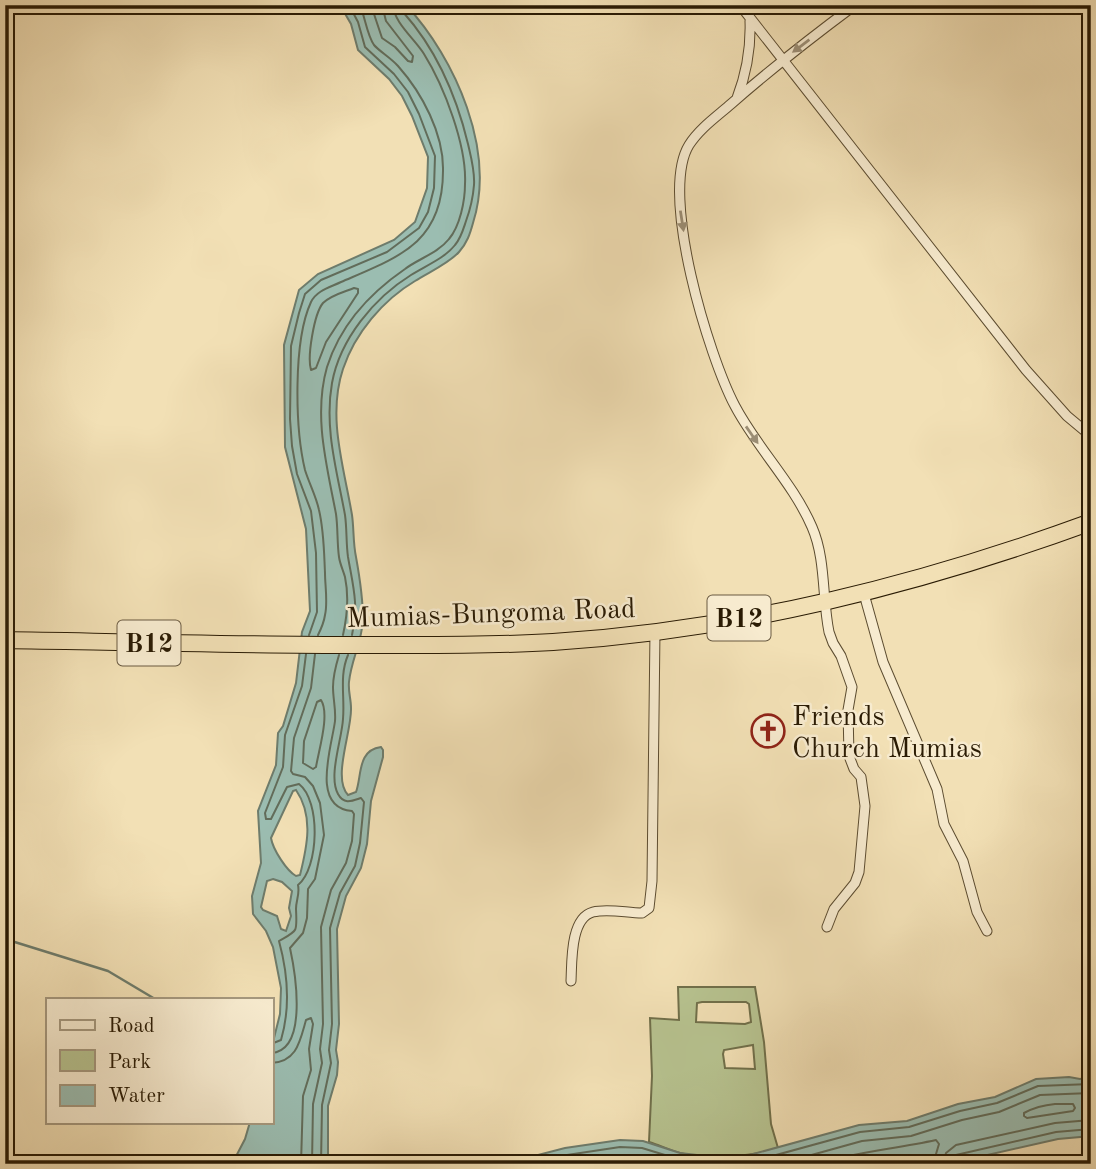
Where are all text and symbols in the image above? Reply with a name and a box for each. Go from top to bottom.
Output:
one-way arrow [791,39,810,53]
one-way arrow [676,210,687,232]
one-way arrow [745,426,759,444]
street label: Mumias-Bungoma Road [346,596,636,634]
road number: B12 [708,596,770,640]
road number: B12 [118,621,180,666]
place label: Friends Church Mumias [792,704,982,764]
church icon: Friends Church Mumias [749,712,787,750]
legend [46,998,273,1124]
text: Road [108,1016,155,1037]
text: Park [108,1052,151,1073]
text: Water [108,1086,165,1107]

